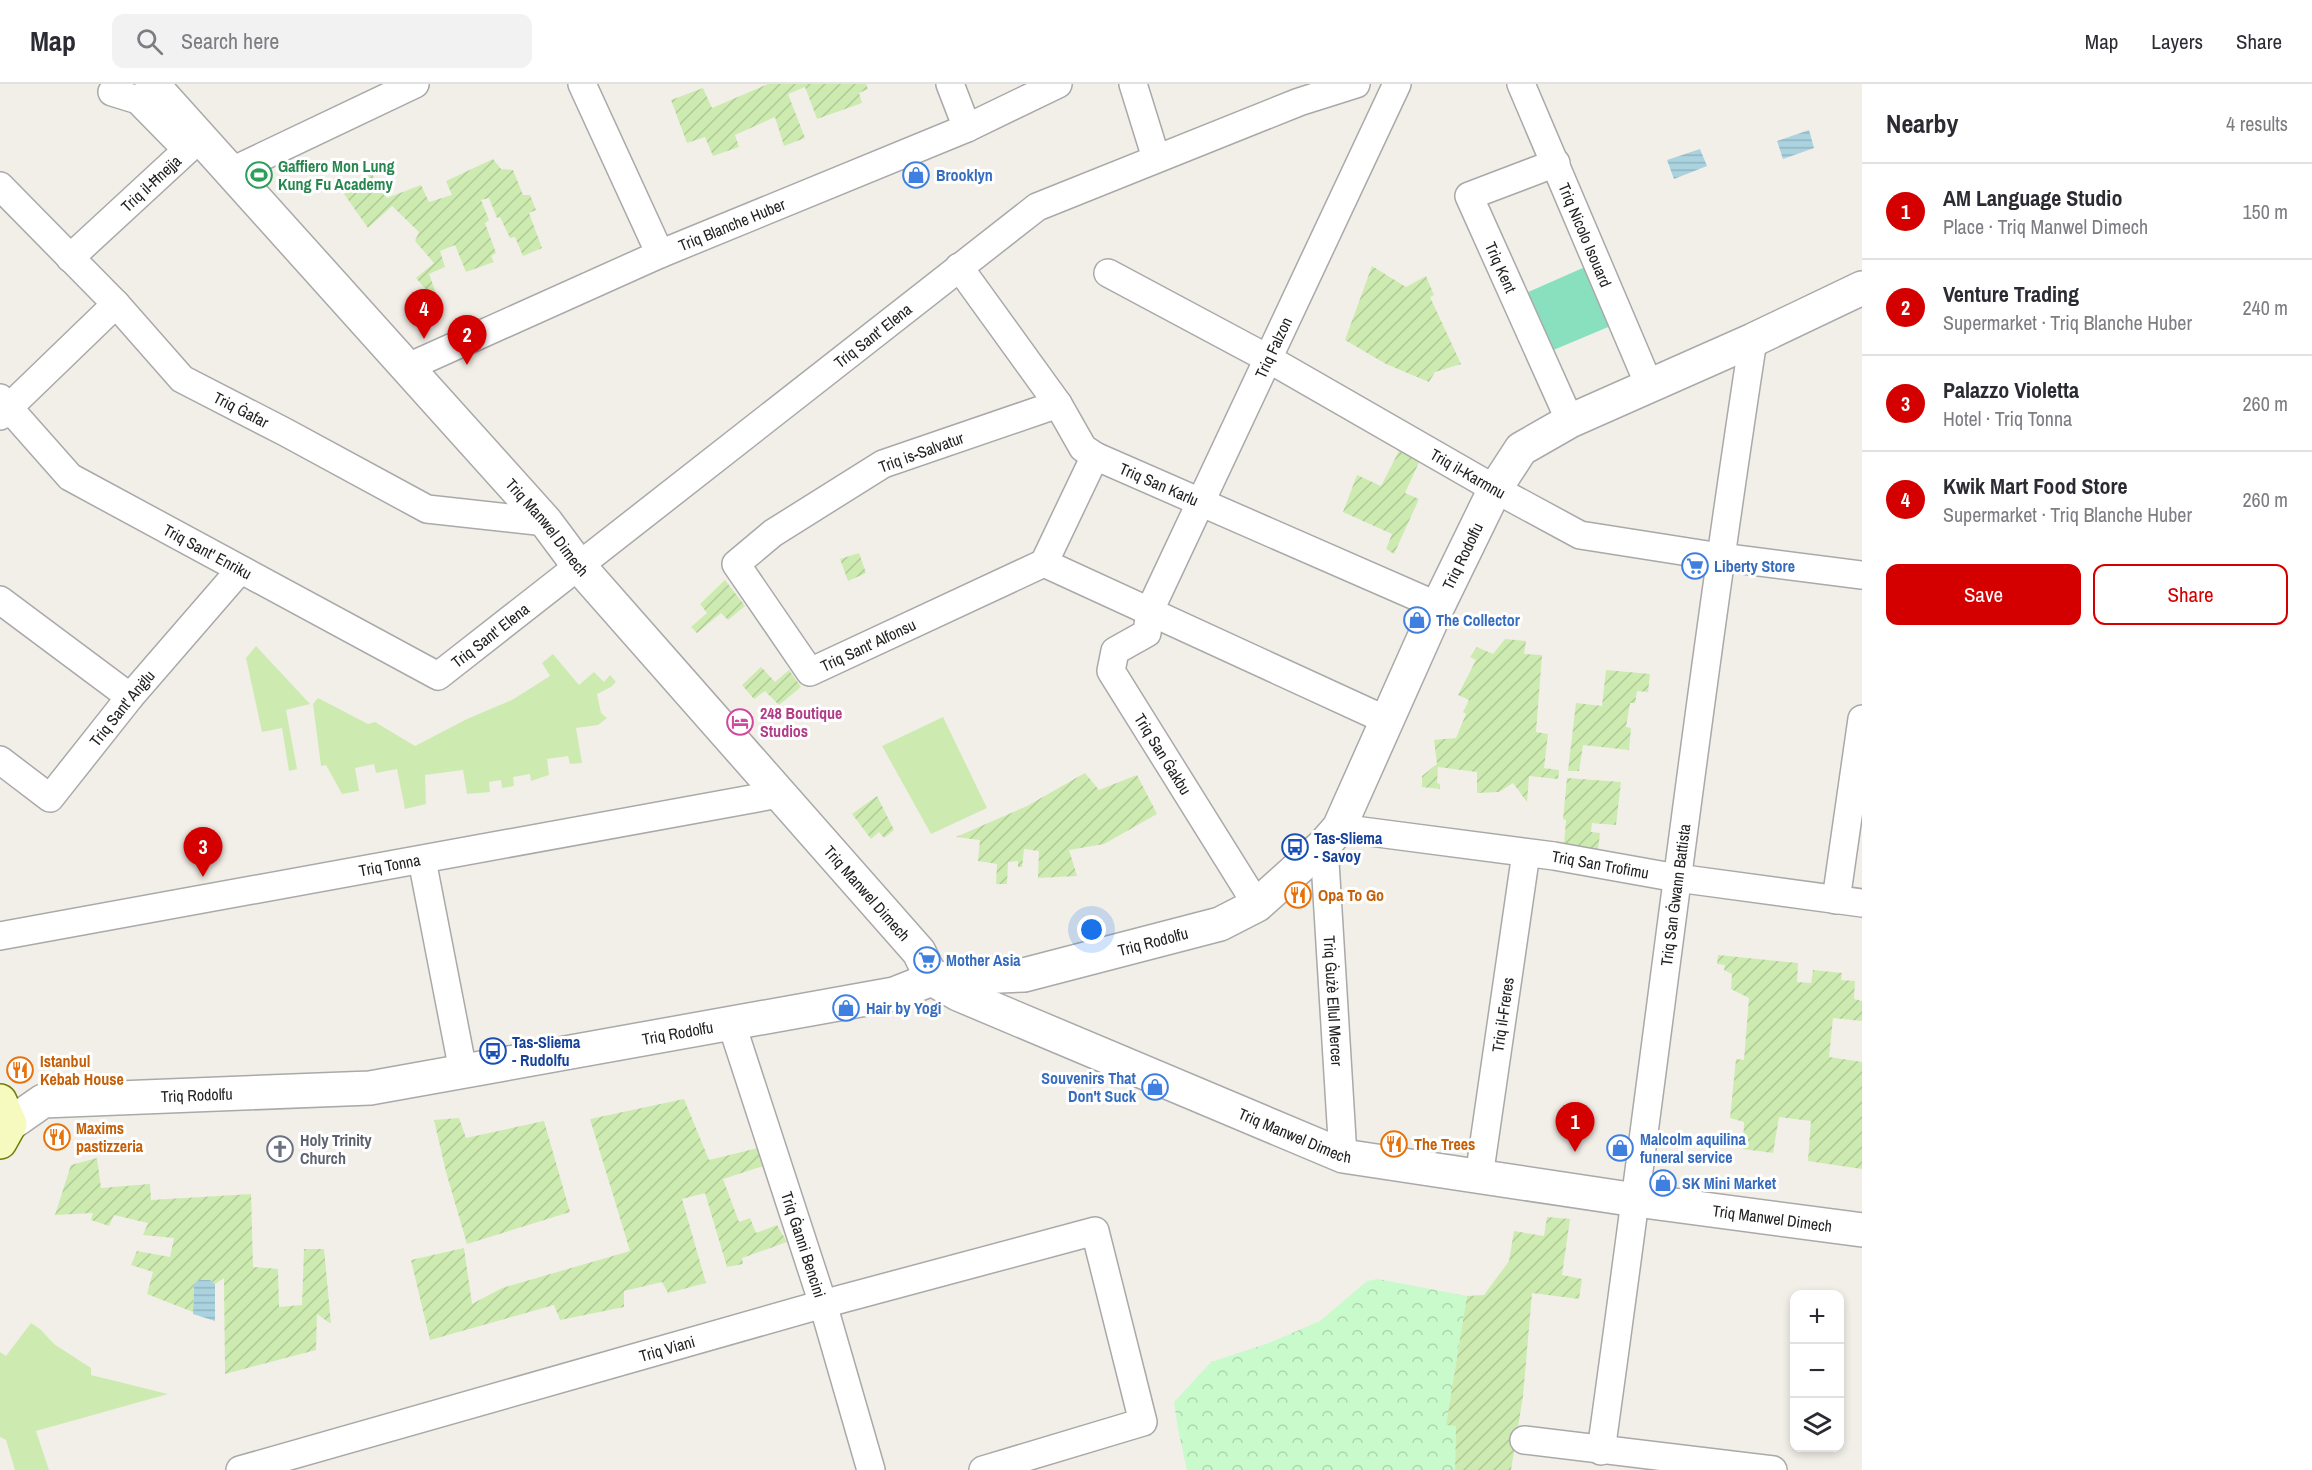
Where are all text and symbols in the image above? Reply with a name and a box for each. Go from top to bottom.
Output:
search box [112,14,532,68]
text: Map [30,22,76,60]
icon: search [133,25,166,58]
text: Search here [181,26,279,56]
text: Map [2085,27,2118,56]
text: Layers [2151,27,2203,56]
text: Share [2236,27,2282,56]
text: Nearby [1886,106,1958,141]
text: 4 results [2226,110,2288,137]
street label: Triq il-Ħnejja [116,149,186,217]
place label: Gaffiero Mon Lung Kung Fu Academy [278,155,395,195]
sports icon: Gaffiero Mon Lung Kung Fu Academy [244,160,274,190]
shop icon: Brooklyn [901,160,931,190]
place label: Brooklyn [936,164,993,186]
street label: Triq Nicolo Isouard [1553,179,1617,290]
text: AM Language Studio [1943,183,2122,213]
street label: Triq Blanche Huber [675,193,789,256]
text: 1 [1901,198,1910,225]
text: 150 m [2242,198,2288,225]
text: Place · Triq Manwel Dimech [1943,213,2148,240]
street label: Triq Kent [1480,238,1522,296]
text: Venture Trading [1943,279,2079,309]
pin: 4 [404,290,444,339]
text: 2 [1901,294,1910,321]
text: 240 m [2242,294,2288,321]
street label: Triq Sant' Elena [829,298,917,373]
text: Supermarket · Triq Blanche Huber [1943,309,2192,336]
street label: Triq Falzon [1249,313,1297,382]
pin: 2 [448,316,486,365]
text: Palazzo Violetta [1943,375,2079,405]
street label: Triq Ġafar [210,386,273,433]
text: 3 [1901,390,1910,417]
text: 260 m [2242,390,2288,417]
text: Hotel · Triq Tonna [1943,405,2072,432]
street label: Triq is-Salvatur [875,426,967,478]
street label: Triq il-Karmnu [1426,443,1509,504]
street label: Triq San Karlu [1116,457,1202,511]
text: Kwik Mart Food Store [1943,471,2128,501]
street label: Triq Manwel Dimech [501,473,594,581]
text: 4 [1901,486,1910,513]
text: 260 m [2242,486,2288,513]
text: Supermarket · Triq Blanche Huber [1943,501,2192,528]
street label: Triq Sant' Enriku [159,519,256,584]
street label: Triq Rodolfu [1437,519,1488,593]
supermarket icon: Liberty Store [1680,551,1710,581]
place label: Liberty Store [1714,555,1795,577]
button: Save [1886,564,2081,625]
button: Share [2093,564,2288,625]
street label: Triq Sant' Elena [447,597,534,673]
shop icon: The Collector [1402,605,1432,635]
place label: The Collector [1436,609,1521,631]
street label: Triq Sant' Alfonsu [817,613,919,677]
street label: Triq Sant' Anġlu [84,665,160,751]
place label: 248 Boutique Studios [760,702,842,742]
hotel icon: 248 Boutique Studios [725,707,755,737]
street label: Triq San Ġakbu [1129,709,1197,799]
street label: Triq San Ġwann Battista [1655,822,1696,967]
place label: Tas-Sliema - Savoy [1314,827,1383,867]
pin: 3 [184,828,222,877]
bus stop icon: Tas-Sliema - Savoy [1280,832,1310,862]
street label: Triq Manwel Dimech [819,841,915,946]
street label: Triq San Trofimu [1550,845,1651,884]
street label: Triq Tonna [357,848,423,881]
restaurant icon: Opa To Go [1283,880,1313,910]
place label: Opa To Go [1318,884,1384,906]
your location [1077,915,1106,944]
street label: Triq Rodolfu [1115,922,1190,961]
street label: Triq Ġużè Ellul Mercer [1319,935,1349,1067]
supermarket icon: Mother Asia [912,945,942,975]
place label: Mother Asia [946,949,1021,971]
street label: Triq il-Freres [1486,976,1519,1054]
shop icon: Hair by Yogi [831,993,861,1023]
place label: Hair by Yogi [866,997,941,1019]
street label: Triq Rodolfu [640,1016,715,1050]
place label: Tas-Sliema - Rudolfu [512,1031,581,1071]
bus stop icon: Tas-Sliema - Rudolfu [478,1036,508,1066]
place label: Istanbul Kebab House [40,1050,124,1090]
restaurant icon: Istanbul Kebab House [5,1055,35,1085]
place label: Souvenirs That Don't Suck [1041,1067,1137,1107]
shop icon: Souvenirs That Don't Suck [1140,1072,1170,1102]
street label: Triq Rodolfu [160,1082,233,1107]
street label: Triq Manwel Dimech [1235,1102,1353,1168]
pin: 1 [1556,1102,1594,1152]
place label: Maxims pastizzeria [76,1117,144,1157]
restaurant icon: Maxims pastizzeria [42,1122,72,1152]
place label: Malcolm aquilina funeral service [1640,1128,1746,1168]
place label: Holy Trinity Church [300,1129,372,1169]
restaurant icon: The Trees [1379,1129,1409,1159]
place label: The Trees [1414,1133,1475,1155]
shop icon: Malcolm aquilina funeral service [1605,1133,1635,1163]
church icon: Holy Trinity Church [265,1134,295,1164]
shop icon: SK Mini Market [1648,1168,1678,1198]
place label: SK Mini Market [1682,1172,1777,1194]
street label: Triq Ġanni Bencini [776,1189,831,1300]
street label: Triq Manwel Dimech [1711,1199,1834,1237]
map controls [1790,1290,1844,1452]
button: + [1790,1290,1844,1344]
street label: Triq Viani [637,1330,697,1367]
button: − [1790,1344,1844,1398]
button: layers [1790,1398,1844,1452]

